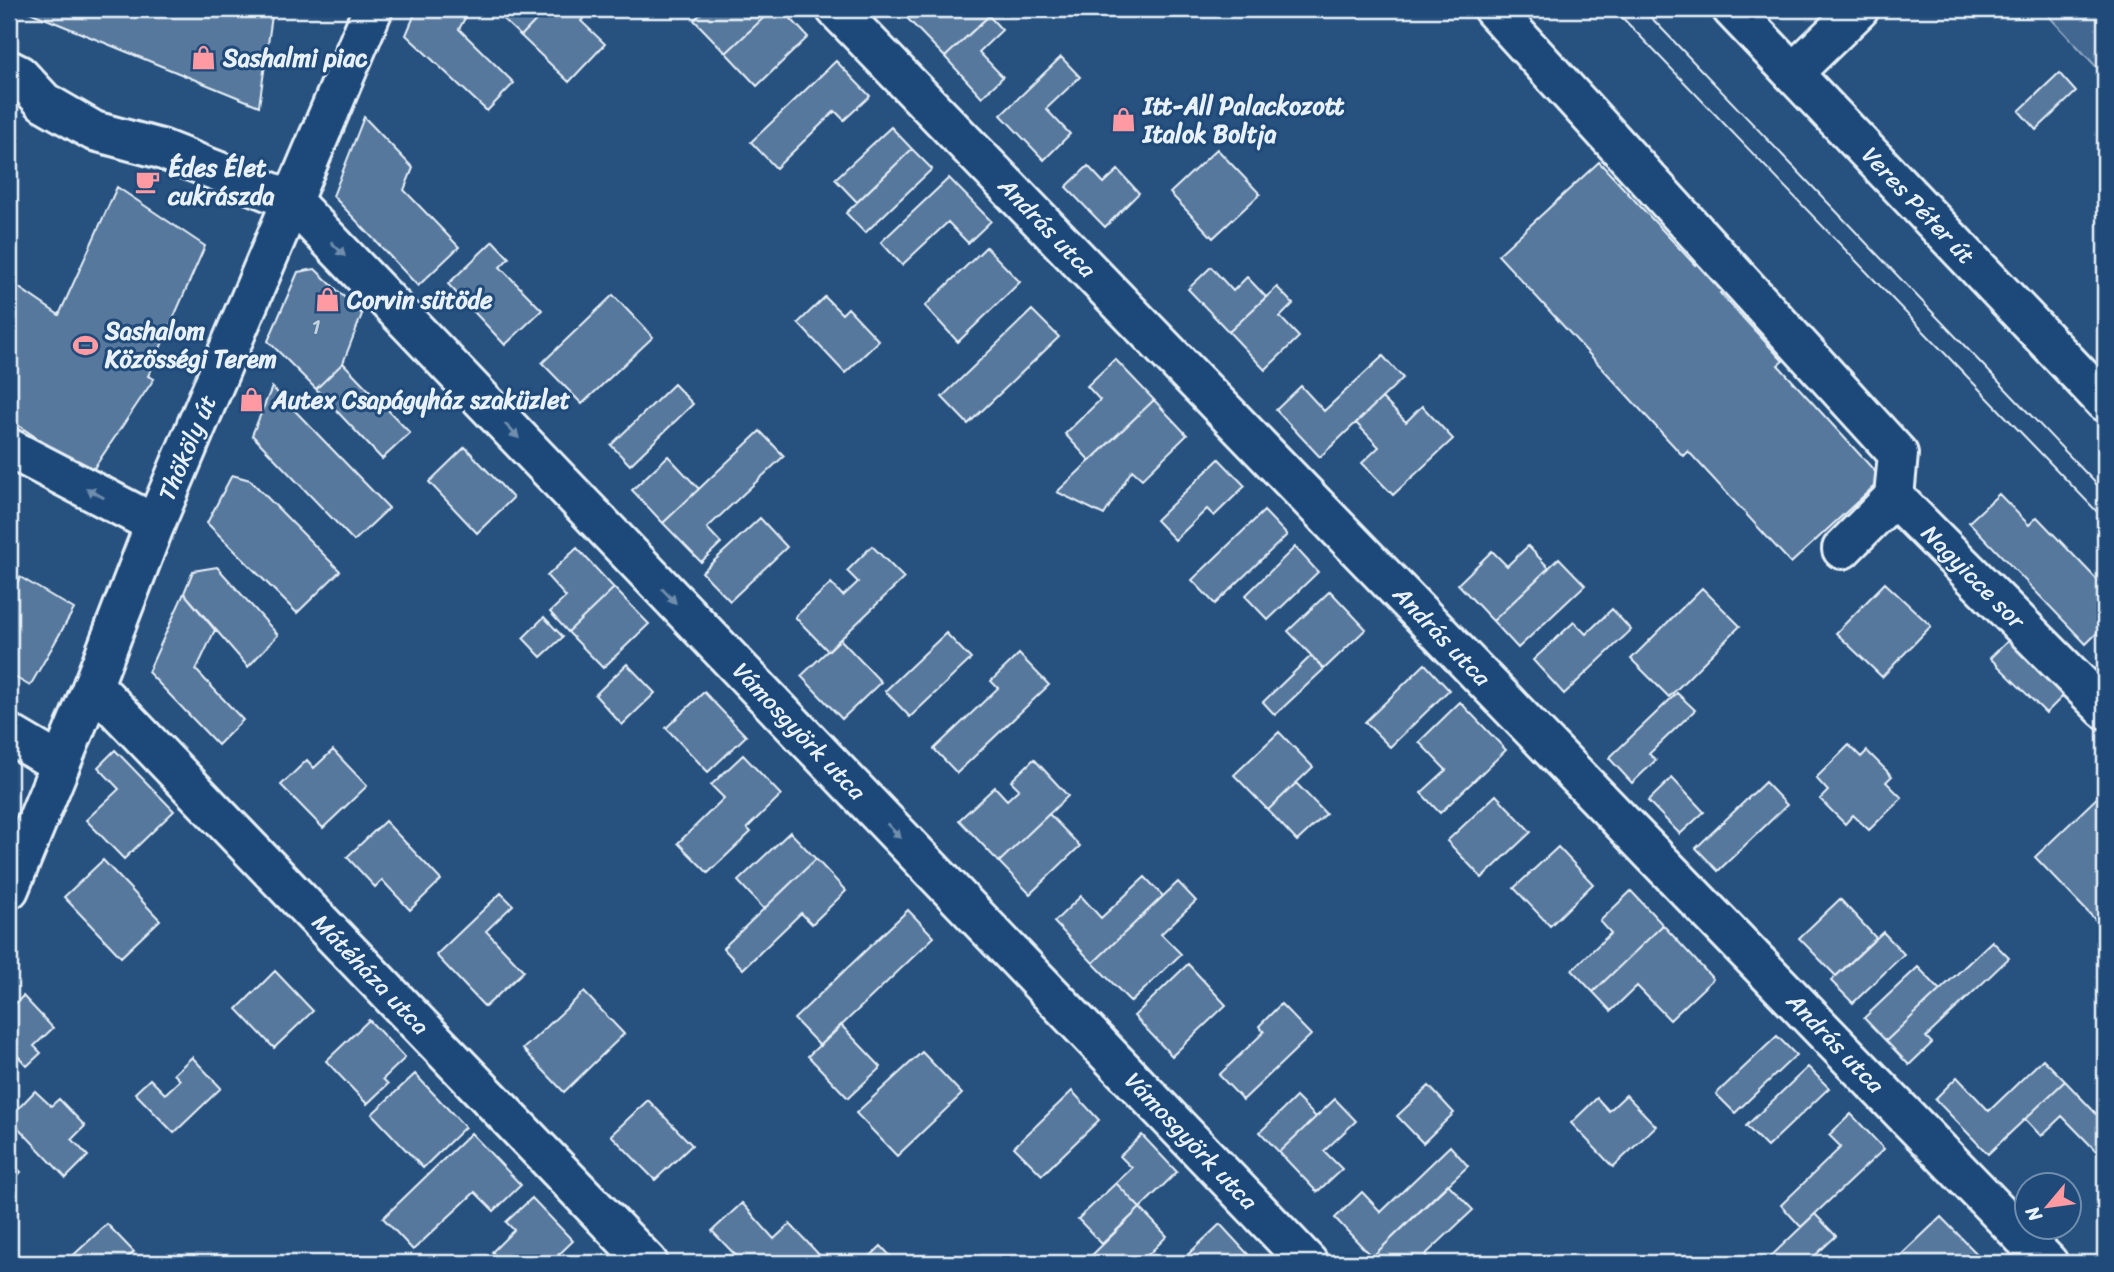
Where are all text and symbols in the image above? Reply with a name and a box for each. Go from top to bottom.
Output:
place label: Sashalmi piac [222,37,368,79]
shop icon: Sashalmi piac [189,44,217,72]
place label: Itt-All Palackozott Italok Boltja [1141,85,1345,155]
shop icon: Itt-All Palackozott Italok Boltja [1109,106,1137,134]
street label: Veres Péter út [1851,136,1986,275]
place label: Édes Élet cukrászda [167,147,275,217]
street label: András utca [987,166,1107,289]
cafe icon: Édes Élet cukrászda [134,168,162,196]
one-way arrow [330,240,346,257]
place label: Corvin sütöde [346,279,493,321]
shop icon: Corvin sütöde [313,286,341,314]
house number: 1 [311,308,321,346]
place label: Sashalom Közösségi Terem [104,310,277,380]
sports icon: Sashalom Közösségi Terem [71,331,99,359]
place label: Autex Csapágyház szaküzlet [271,379,571,421]
shop icon: Autex Csapágyház szaküzlet [238,386,266,414]
street label: Thököly út [146,388,228,507]
one-way arrow [504,422,520,439]
one-way arrow [85,487,104,499]
street label: Nagyicce sor [1911,514,2037,640]
street label: András utca [1382,575,1502,697]
one-way arrow [661,587,677,604]
street label: Vámosgyörk utca [722,652,877,811]
one-way arrow [885,822,901,839]
street label: Mátéháza utca [301,903,440,1045]
street label: András utca [1775,982,1896,1104]
street label: Vámosgyörk utca [1114,1062,1269,1221]
north arrow [2012,1170,2082,1240]
text: N [2016,1200,2052,1229]

